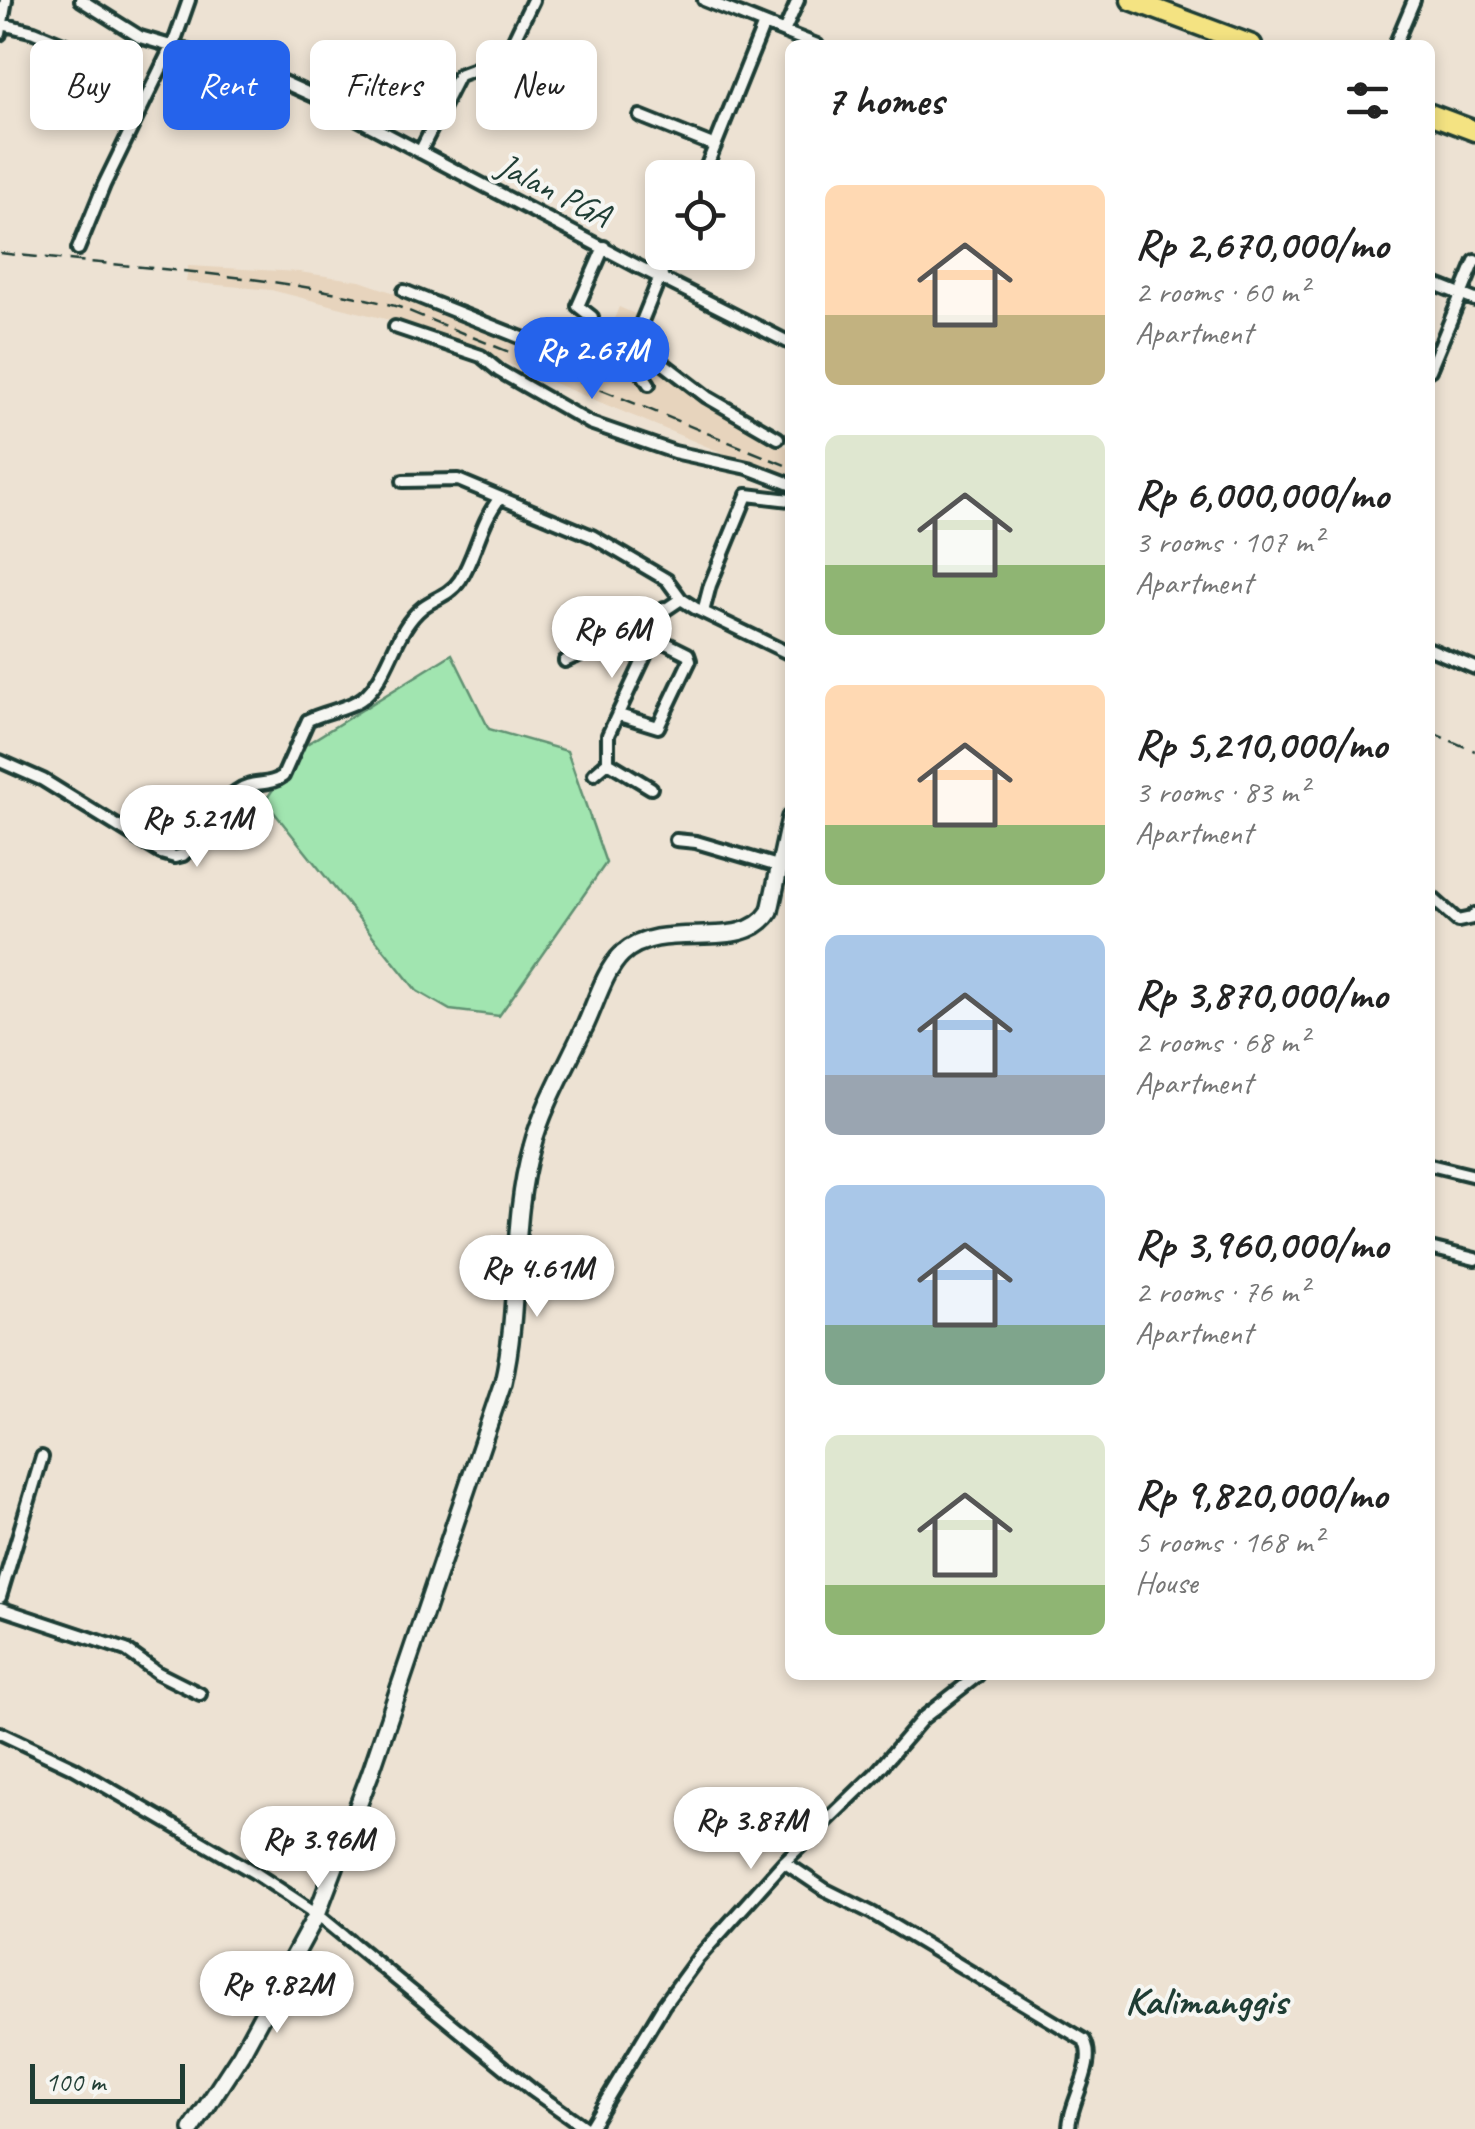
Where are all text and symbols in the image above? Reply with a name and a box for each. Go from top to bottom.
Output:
chip: Buy [30,40,143,130]
chip: Rent [163,40,290,130]
chip: Filters [310,40,456,130]
chip: New [476,40,597,130]
icon: filters [1340,73,1395,128]
text: 7 homes [825,74,943,127]
street label: Jalan PGA [488,141,620,238]
map controls [645,160,755,270]
button: locate [645,160,755,270]
text: Rp 2,670,000/mo [1135,218,1388,271]
icon: home [905,225,1025,345]
text: 2 rooms · 60 m² [1135,271,1308,312]
text: Apartment [1135,312,1253,353]
pin: Rp 2.67M [489,317,695,402]
text: Rp 2.67M [536,329,648,370]
text: Rp 6,000,000/mo [1135,468,1388,521]
icon: home [905,475,1025,595]
text: 3 rooms · 107 m² [1135,521,1322,562]
text: Apartment [1135,562,1253,603]
pin: Rp 6M [542,596,682,681]
text: Rp 6M [574,608,650,649]
text: Rp 5,210,000/mo [1135,718,1387,771]
icon: home [905,725,1025,845]
text: 3 rooms · 83 m² [1135,771,1308,812]
pin: Rp 5.21M [94,785,300,870]
text: Rp 5.21M [142,797,252,838]
text: Apartment [1135,812,1253,853]
text: Rp 3,870,000/mo [1135,968,1387,1021]
icon: home [905,975,1025,1095]
text: 2 rooms · 68 m² [1135,1021,1308,1062]
text: Apartment [1135,1062,1253,1103]
text: Rp 3,960,000/mo [1135,1218,1388,1271]
icon: home [905,1225,1025,1345]
pin: Rp 4.61M [434,1235,640,1320]
text: Rp 4.61M [481,1247,593,1288]
text: 2 rooms · 76 m² [1135,1271,1308,1312]
text: Apartment [1135,1312,1253,1353]
text: Rp 9,820,000/mo [1135,1468,1387,1521]
icon: home [905,1475,1025,1595]
text: 5 rooms · 168 m² [1135,1521,1322,1562]
text: House [1135,1562,1197,1603]
pin: Rp 3.87M [648,1787,854,1872]
text: Rp 3.87M [696,1799,806,1840]
pin: Rp 3.96M [215,1806,421,1891]
text: Rp 3.96M [262,1818,374,1859]
pin: Rp 9.82M [174,1951,380,2036]
text: Rp 9.82M [222,1963,332,2004]
district label: Kalimanggis [1125,1976,1291,2026]
scale bar [30,2059,185,2104]
text: 100 m [45,2064,105,2099]

